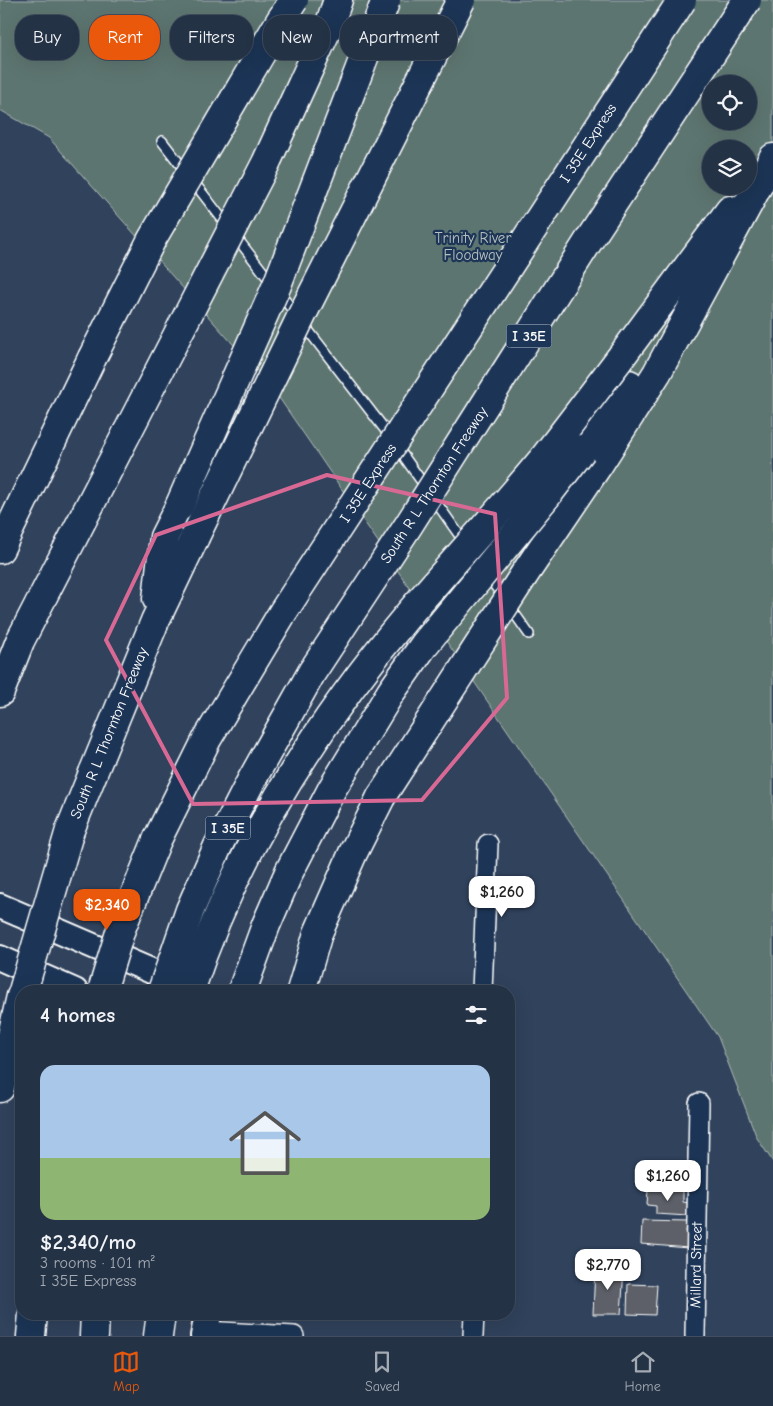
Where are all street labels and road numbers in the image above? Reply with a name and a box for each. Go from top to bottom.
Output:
street label: I 35E Express [556,100,620,186]
road number: I 35E [506,324,552,348]
street label: South R L Thornton Freeway [377,403,492,567]
street label: I 35E Express [336,440,400,526]
street label: South R L Thornton Freeway [66,644,152,821]
road number: I 35E [206,816,250,840]
street label: Millard Street [686,1221,706,1308]

